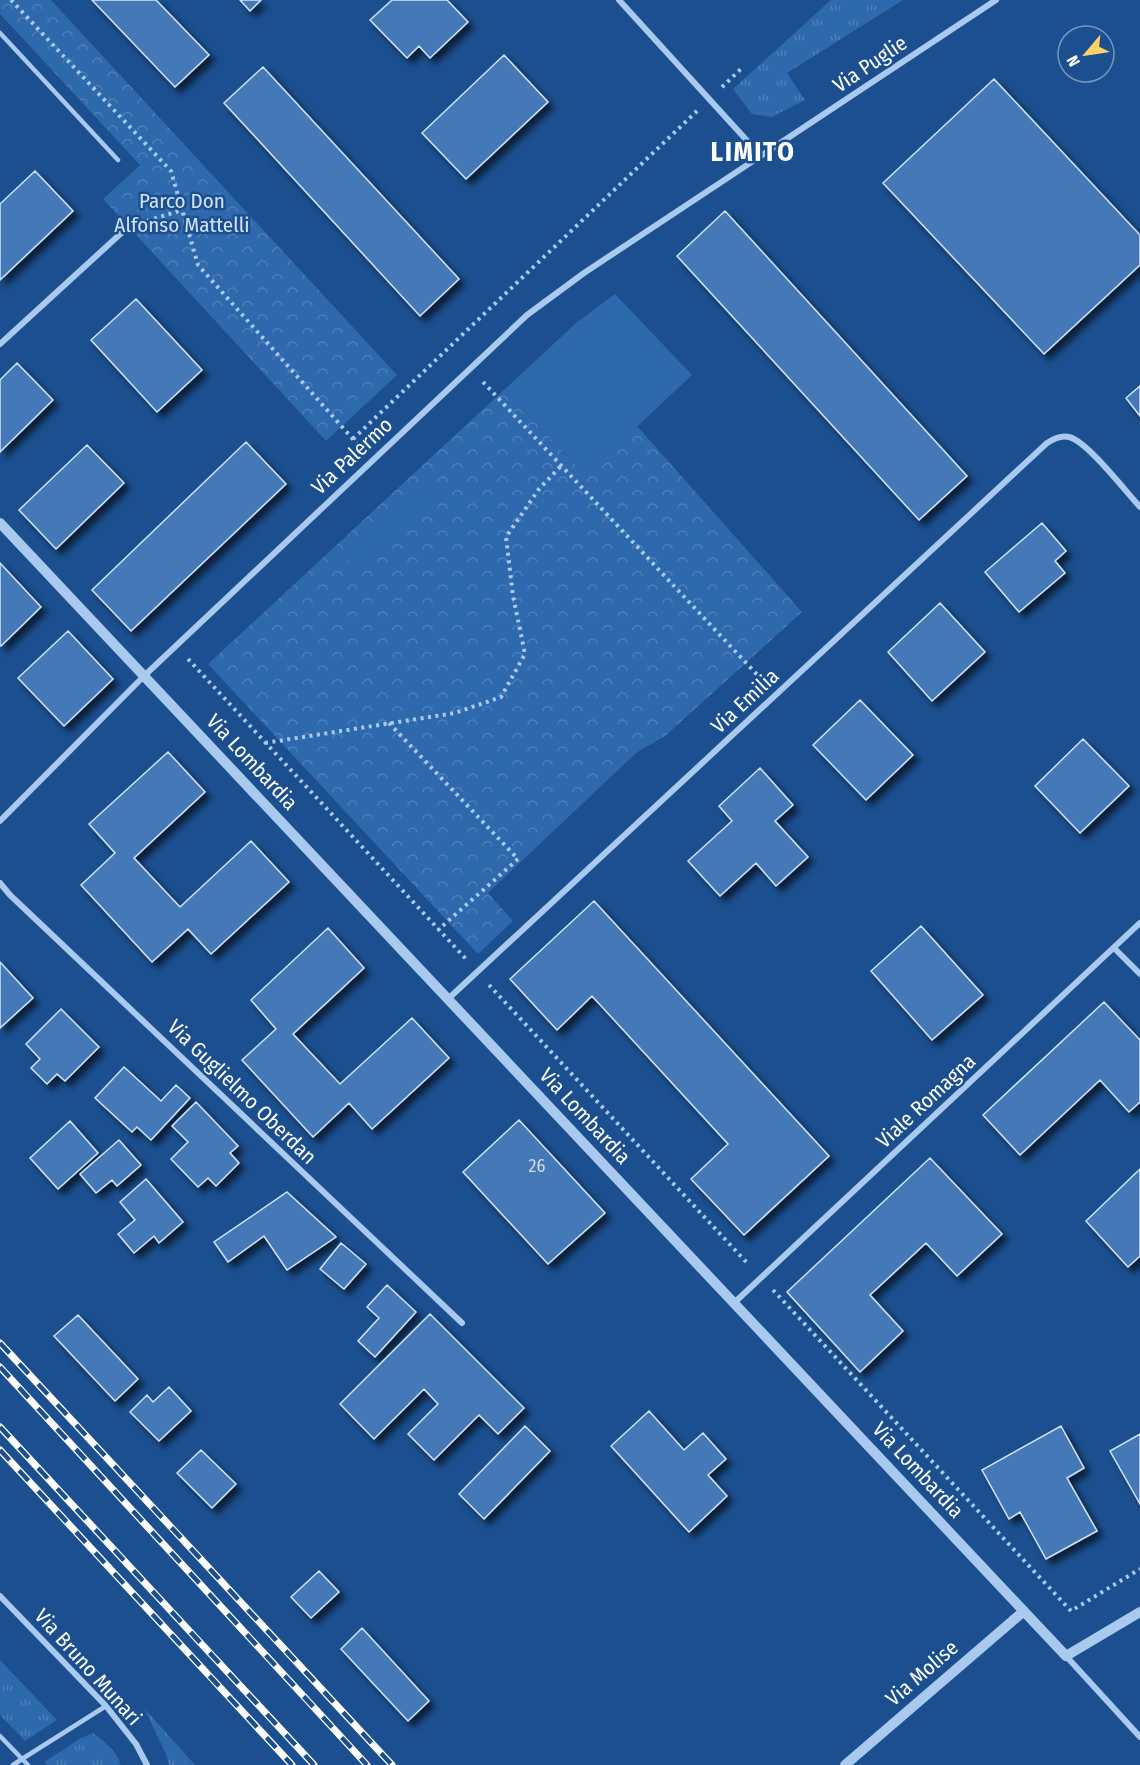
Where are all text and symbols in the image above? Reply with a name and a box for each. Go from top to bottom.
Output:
north arrow [1056,24,1116,84]
street label: Via Puglie [828,30,912,98]
text: N [1063,52,1084,70]
district label: LIMITO [711,136,795,168]
park label: Parco Don Alfonso Mattelli [114,188,250,238]
street label: Via Palermo [306,412,398,500]
street label: Via Emilia [706,663,784,739]
street label: Via Lombardia [201,708,303,816]
street label: Via Guglielmo Oberdan [162,1014,322,1170]
street label: Viale Romagna [871,1048,981,1154]
street label: Via Lombardia [534,1062,636,1170]
house number: 26 [529,1155,546,1177]
street label: Via Lombardia [867,1416,969,1524]
street label: Via Bruno Munari [29,1603,147,1731]
street label: Via Molise [880,1635,964,1711]

